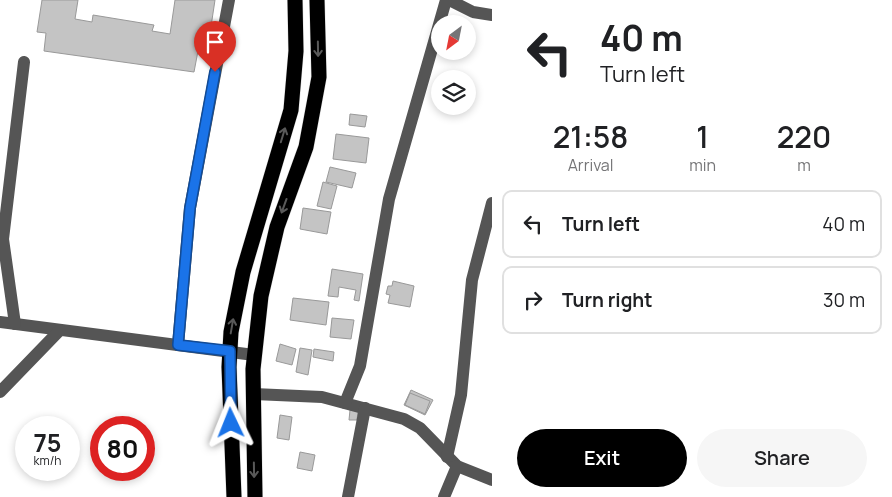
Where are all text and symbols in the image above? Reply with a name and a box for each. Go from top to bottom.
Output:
text: 40 m [600,14,683,62]
north arrow [431,15,476,60]
map controls [431,15,476,115]
icon: left [517,20,582,85]
pin [194,21,236,72]
icon: arrive [201,28,229,56]
one-way arrow [313,40,323,56]
text: Turn left [600,59,685,89]
button: layers [431,70,476,115]
text: 21:58 [553,116,628,157]
text: 1 [696,116,709,157]
text: 220 [777,116,831,157]
one-way arrow [278,128,288,144]
text: Arrival [568,154,613,176]
text: min [689,154,716,176]
text: m [797,154,811,176]
one-way arrow [279,198,288,213]
icon: left [519,210,547,238]
text: Turn left [562,211,640,237]
text: 40 m [822,211,865,237]
icon: right [519,286,547,314]
text: Turn right [562,287,652,313]
text: 30 m [823,287,865,313]
one-way arrow [228,318,238,334]
position arrow [204,396,256,448]
speed limit sign: 80 [90,416,155,481]
text: 75 [34,425,62,460]
button: Exit [517,429,687,487]
button: Share [697,429,867,487]
text: km/h [34,452,61,469]
one-way arrow [249,462,259,478]

